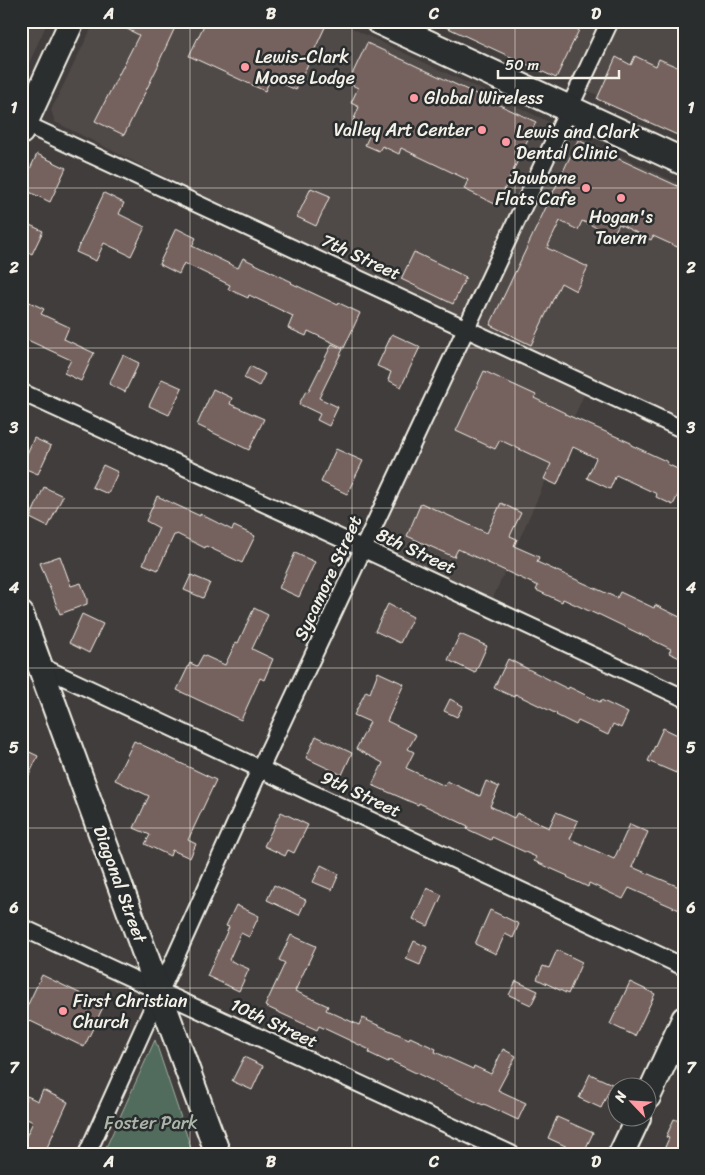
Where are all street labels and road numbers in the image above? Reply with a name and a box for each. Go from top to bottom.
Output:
street label: 7th Street [316,225,406,289]
street label: Sycamore Street [285,510,371,646]
street label: 8th Street [371,519,461,584]
street label: 9th Street [316,761,407,827]
street label: Diagonal Street [84,821,156,948]
street label: 10th Street [225,989,323,1057]

